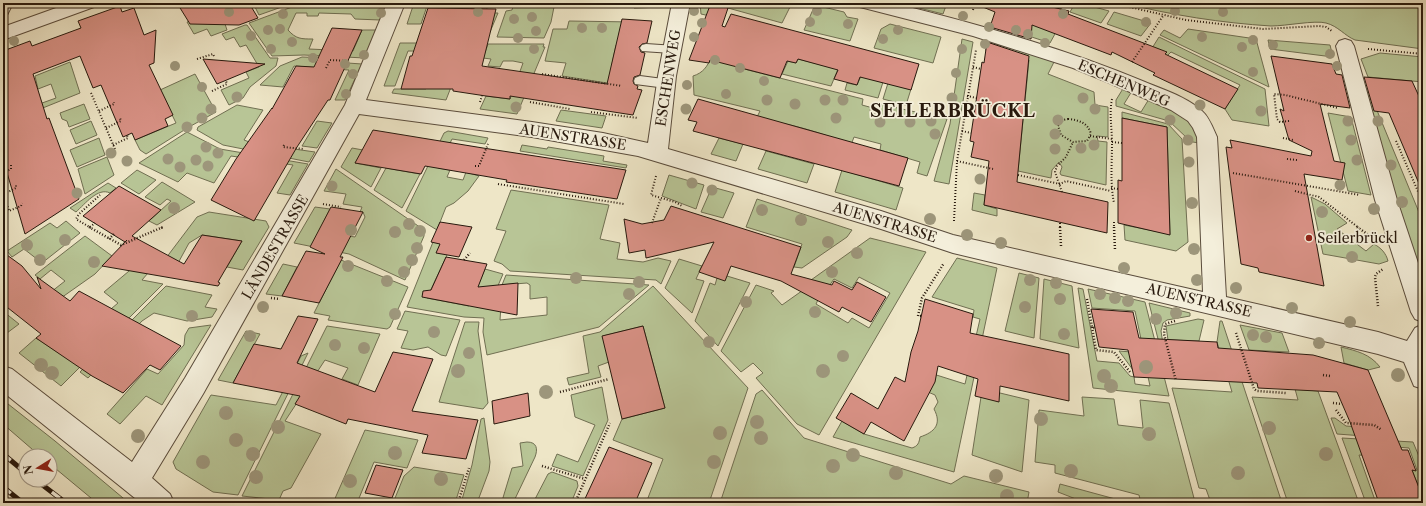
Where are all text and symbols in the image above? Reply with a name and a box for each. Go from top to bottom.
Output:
street label: ESCHENWEG [651,28,685,128]
street label: ESCHENWEG [1075,56,1173,110]
district label: SEILERBRÜCKL [870,99,1036,122]
street label: AUENSTRASSE [517,120,628,154]
street label: LÄNDESTRASSE [238,191,312,303]
street label: AUENSTRASSE [830,197,939,246]
place label: Seilerbrückl [1317,229,1398,247]
marker: Seilerbrückl [1304,233,1314,243]
street label: AUENSTRASSE [1144,279,1254,321]
north arrow [18,448,58,488]
text: N [20,463,36,476]

